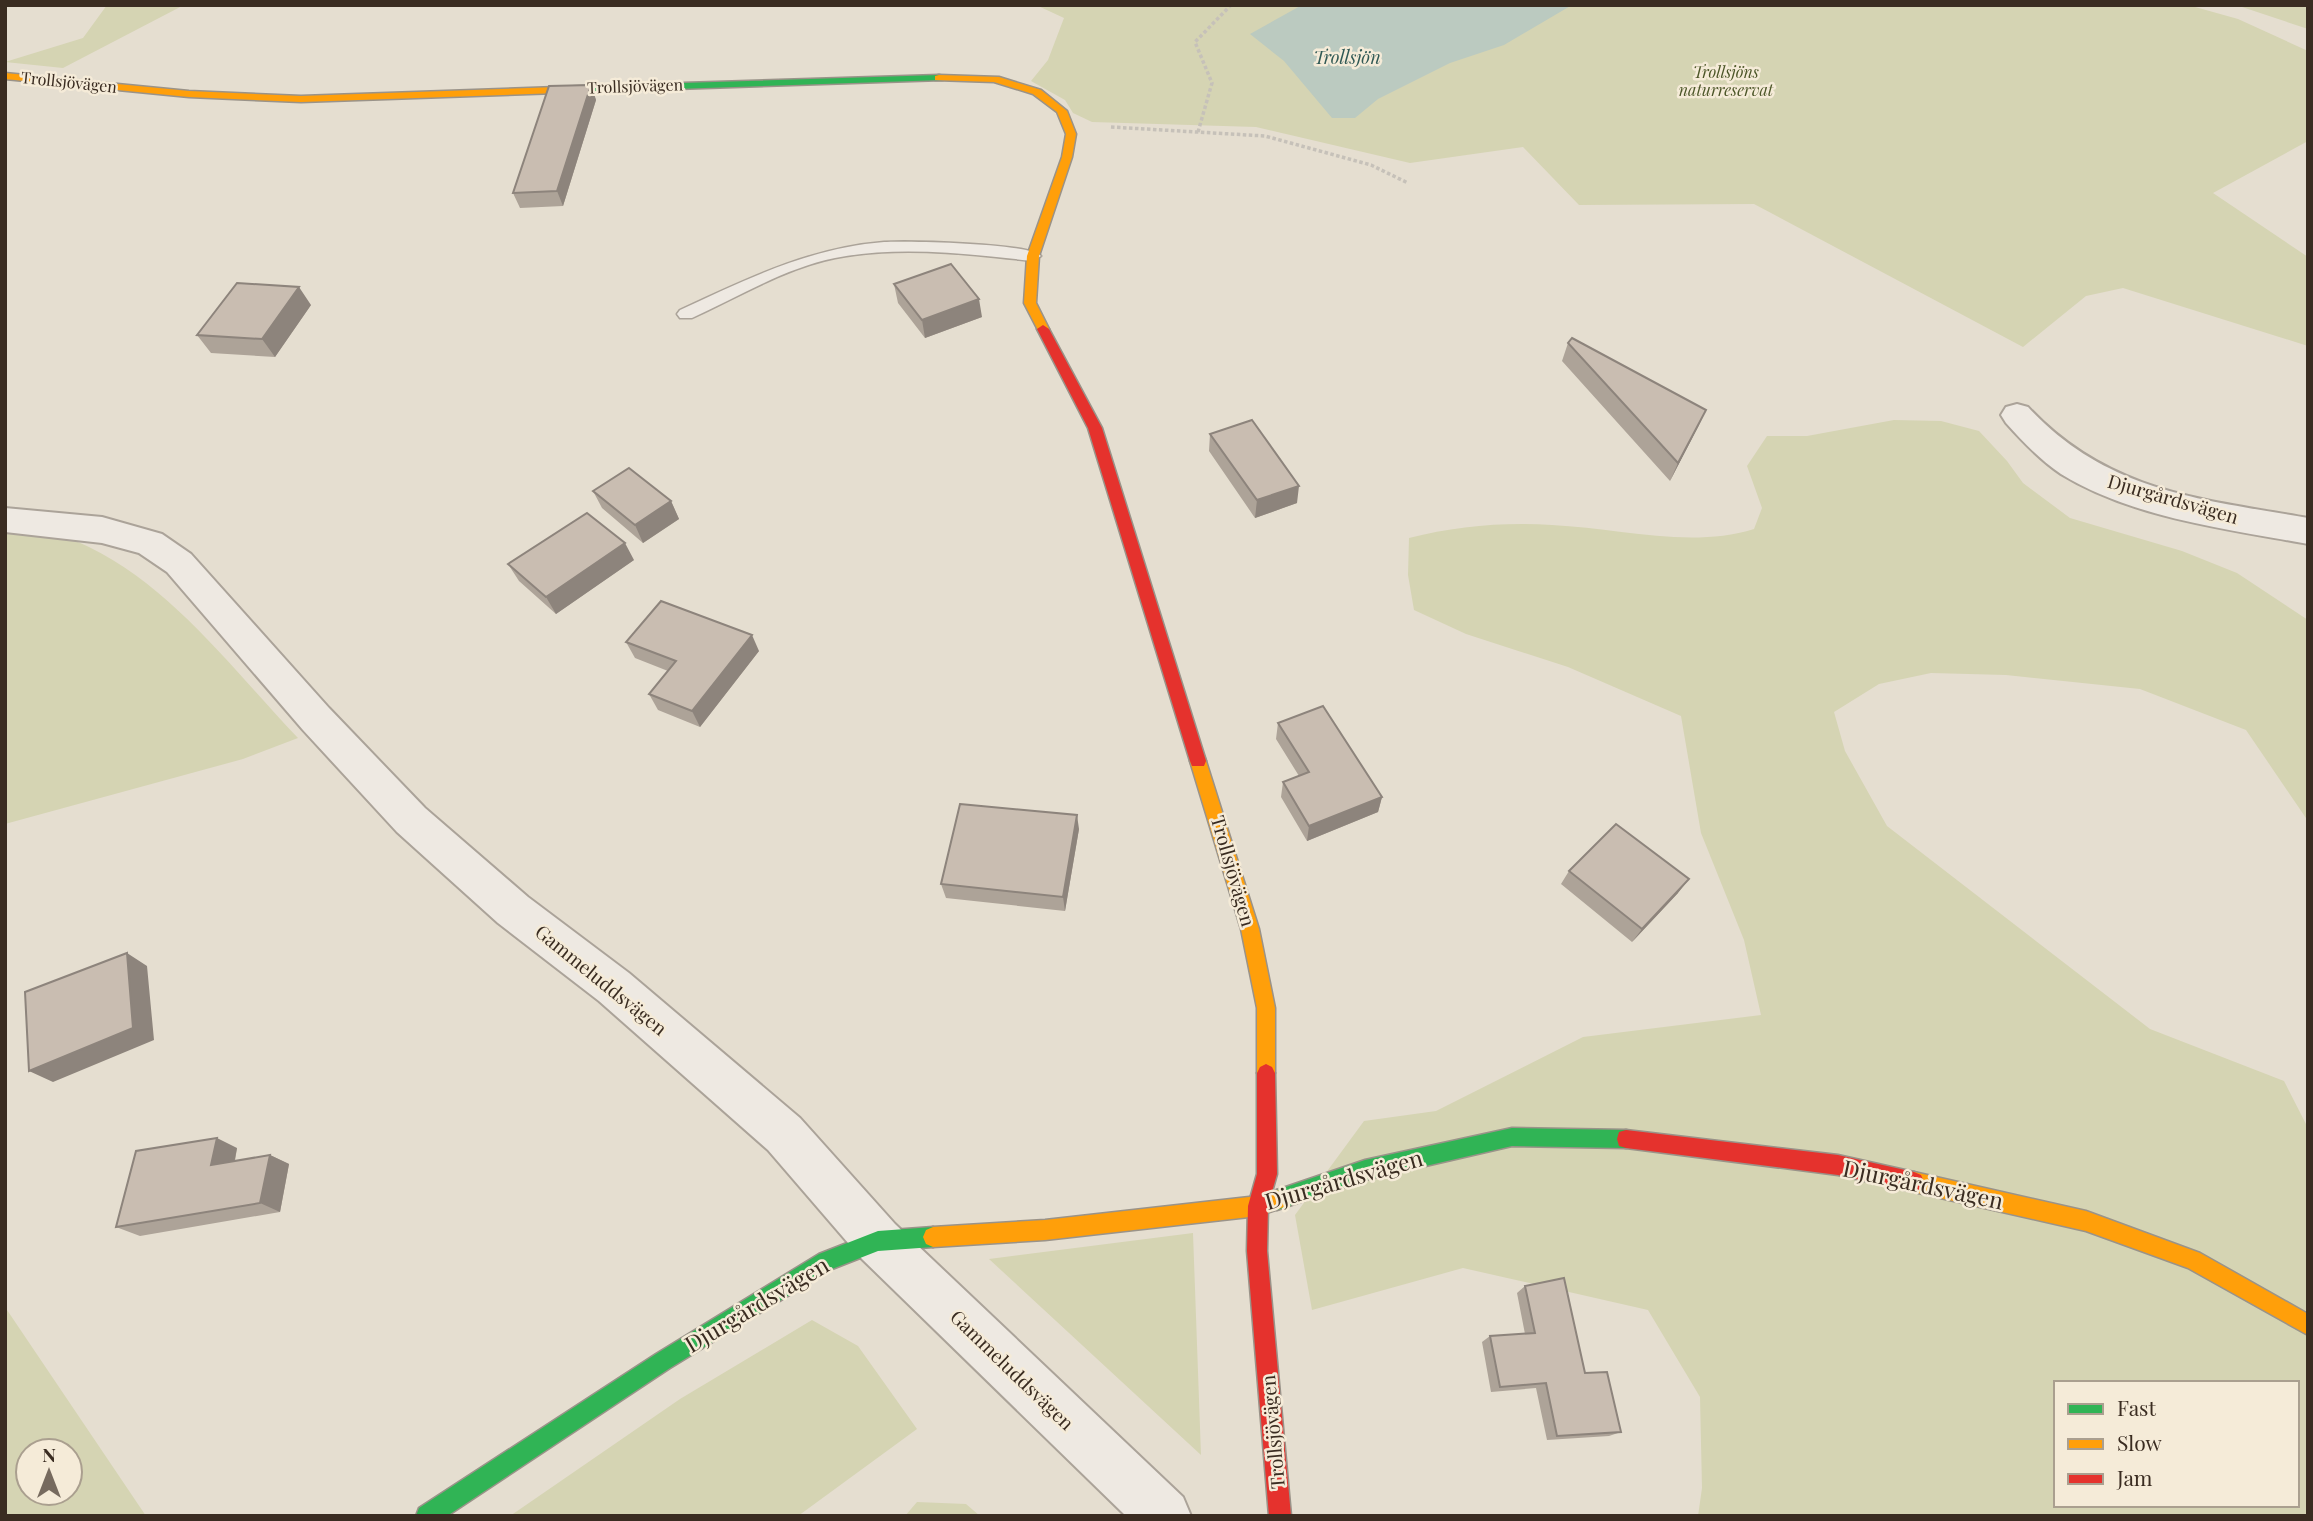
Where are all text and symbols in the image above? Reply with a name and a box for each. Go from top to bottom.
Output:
water label: Trollsjön [1313,45,1381,69]
park label: Trollsjöns naturreservat [1679,61,1774,100]
street label: Trollsjövägen [20,66,118,97]
street label: Trollsjövägen [587,73,684,98]
street label: Djurgårdsvägen [2105,467,2242,529]
street label: Trollsjövägen [1206,812,1262,930]
street label: Gammeluddsvägen [530,918,673,1041]
street label: Djurgårdsvägen [1261,1141,1426,1216]
street label: Djurgårdsvägen [1840,1151,2007,1216]
street label: Djurgårdsvägen [678,1248,834,1359]
street label: Gammeluddsvägen [945,1303,1081,1436]
street label: Trollsjövägen [1254,1373,1290,1490]
legend [2054,1381,2299,1507]
text: Fast [2117,1393,2156,1421]
text: Slow [2117,1428,2162,1456]
north arrow [14,1437,84,1507]
text: N [42,1441,56,1467]
text: Jam [2116,1463,2153,1491]

